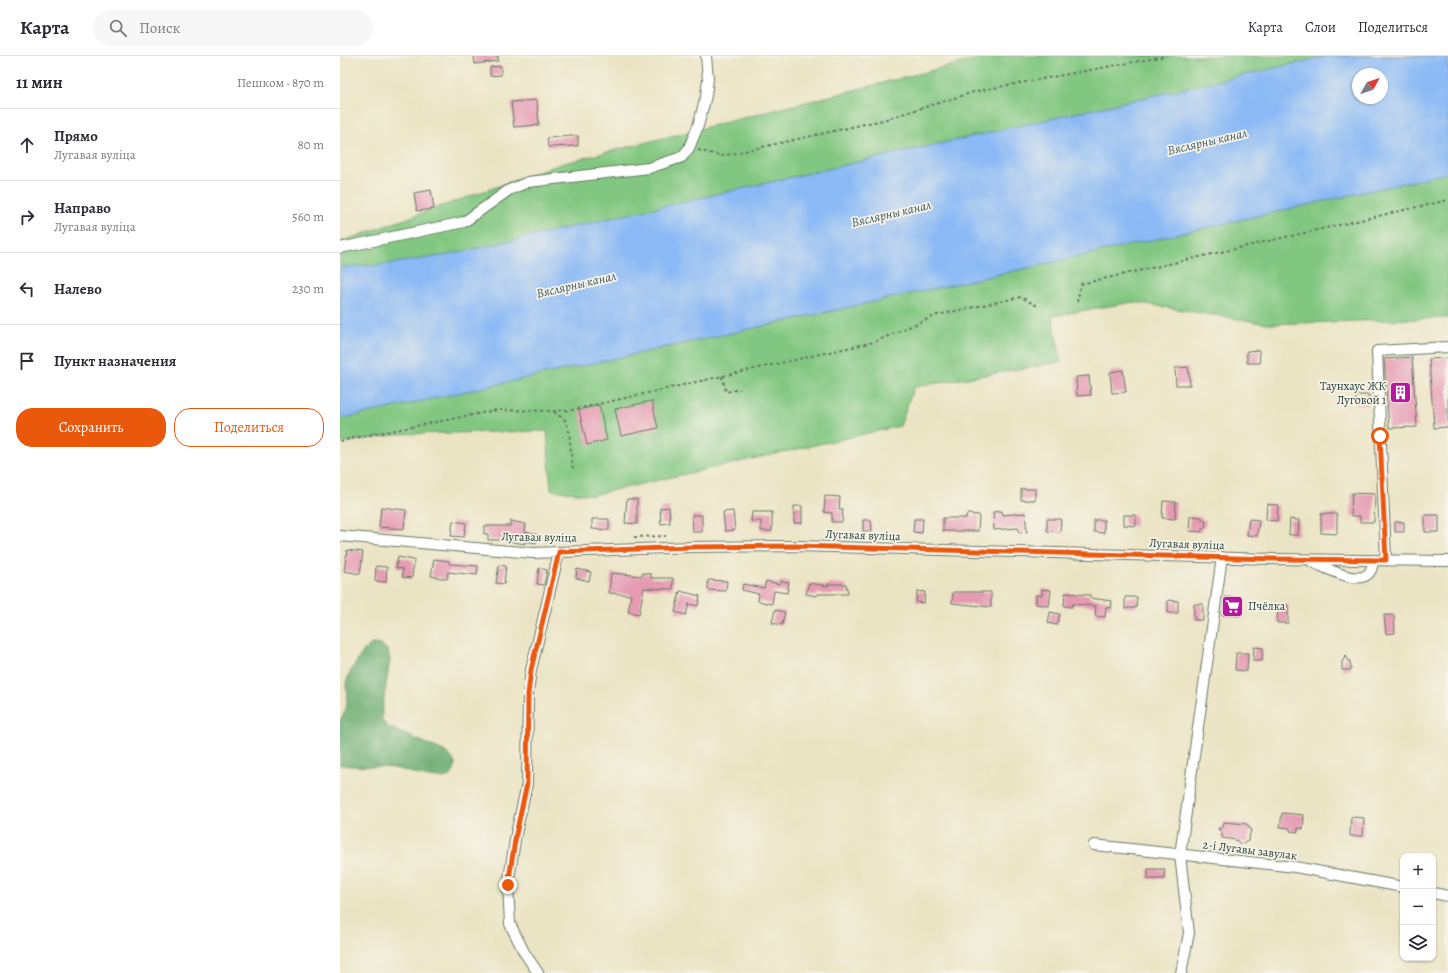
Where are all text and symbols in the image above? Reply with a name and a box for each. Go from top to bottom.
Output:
search box [93,10,373,46]
text: Карта [20,15,69,41]
icon: search [107,17,129,39]
text: Поиск [139,18,180,38]
text: Карта [1248,18,1283,37]
text: Слои [1305,18,1336,37]
text: Поделиться [1358,18,1428,37]
north arrow [1352,68,1388,104]
text: 11 мин [16,71,63,94]
text: Пешком · 870 m [237,74,324,91]
water label: Вяслярны канал [1166,124,1250,159]
text: Прямо [54,126,98,146]
icon: ahead [16,134,38,156]
text: 80 m [297,136,324,153]
text: Лугавая вуліца [54,146,136,163]
water label: Вяслярны канал [850,196,934,231]
text: Направо [54,198,111,218]
icon: right [16,206,38,228]
text: 560 m [292,208,324,225]
text: Лугавая вуліца [54,218,136,235]
water label: Вяслярны канал [535,267,619,302]
icon: left [16,278,38,300]
text: Налево [54,279,102,299]
text: 230 m [292,280,324,297]
icon: arrive [16,350,38,372]
text: Пункт назначения [54,351,176,371]
place label: Таунхаус ЖК Луговой 1 [1320,378,1386,408]
building icon: Таунхаус ЖК Луговой 1 [1388,380,1414,406]
button: Сохранить [16,408,166,447]
button: Поделиться [174,408,324,447]
route start [1371,427,1389,445]
street label: Лугавая вуліца [825,526,901,544]
street label: Лугавая вуліца [501,528,577,546]
street label: Лугавая вуліца [1149,535,1225,553]
supermarket icon: Пчёлка [1219,593,1245,619]
place label: Пчёлка [1248,598,1286,614]
street label: 2-і Лугавы завулак [1202,836,1298,864]
map controls [1400,853,1436,961]
button: + [1400,853,1436,889]
route end [499,876,517,894]
button: − [1400,889,1436,925]
button: layers [1400,925,1436,961]

